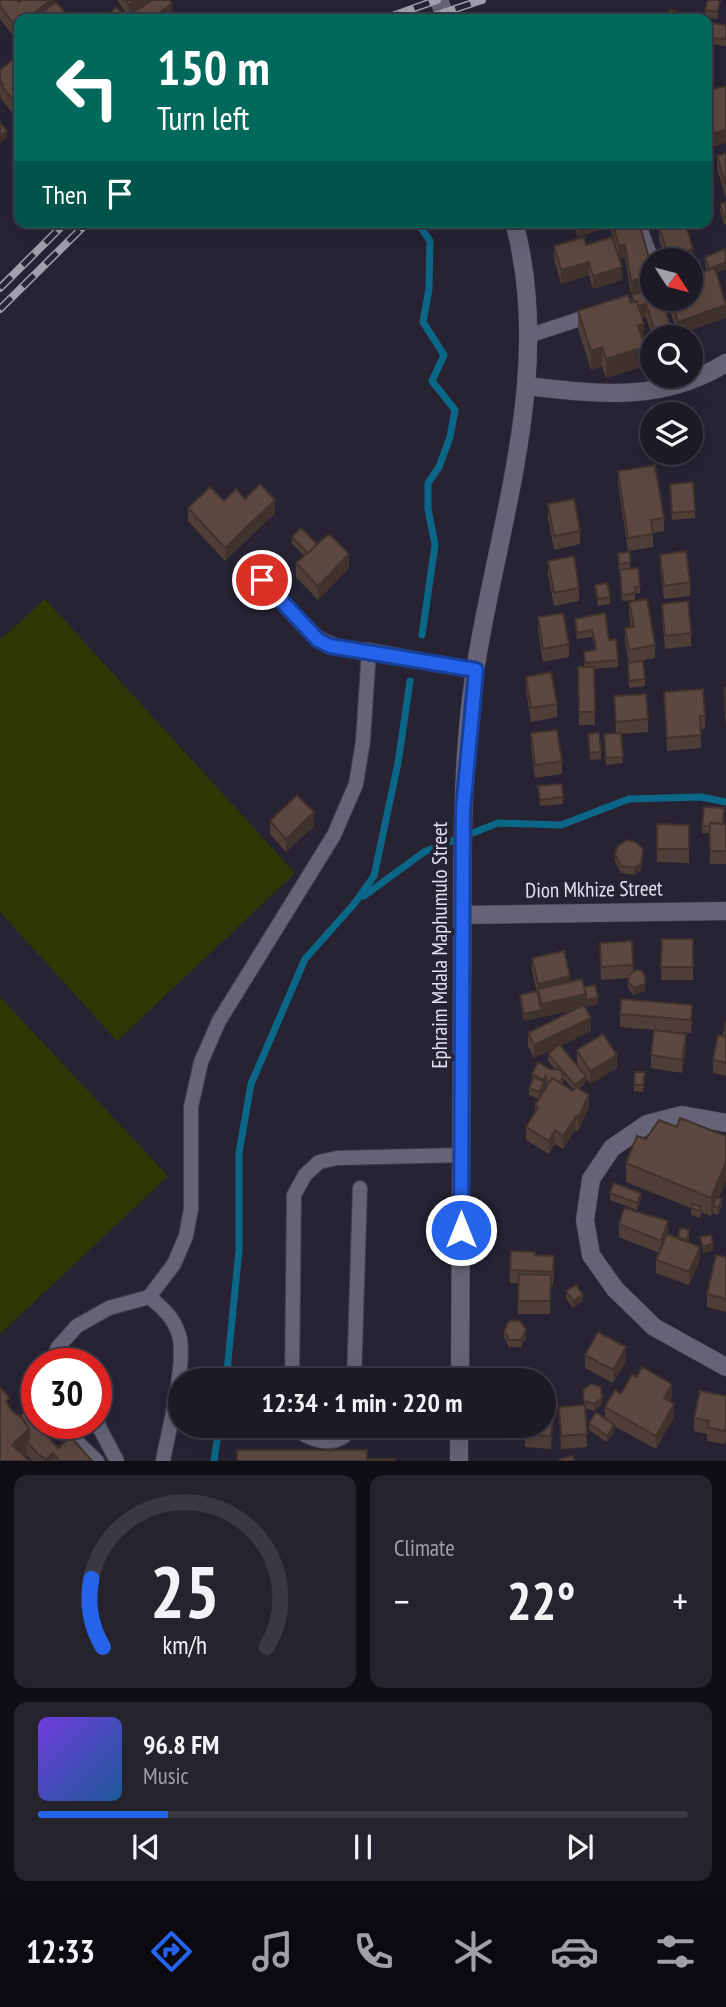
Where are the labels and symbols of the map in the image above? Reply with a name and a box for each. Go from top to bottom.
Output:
north arrow [640,248,704,312]
pin [232,550,292,610]
street label: Ephraim Mdala Maphumulo Street [426,821,453,1068]
street label: Dion Mkhize Street [525,874,663,904]
position arrow [424,1193,498,1267]
speed limit sign: 30 [21,1348,112,1439]

